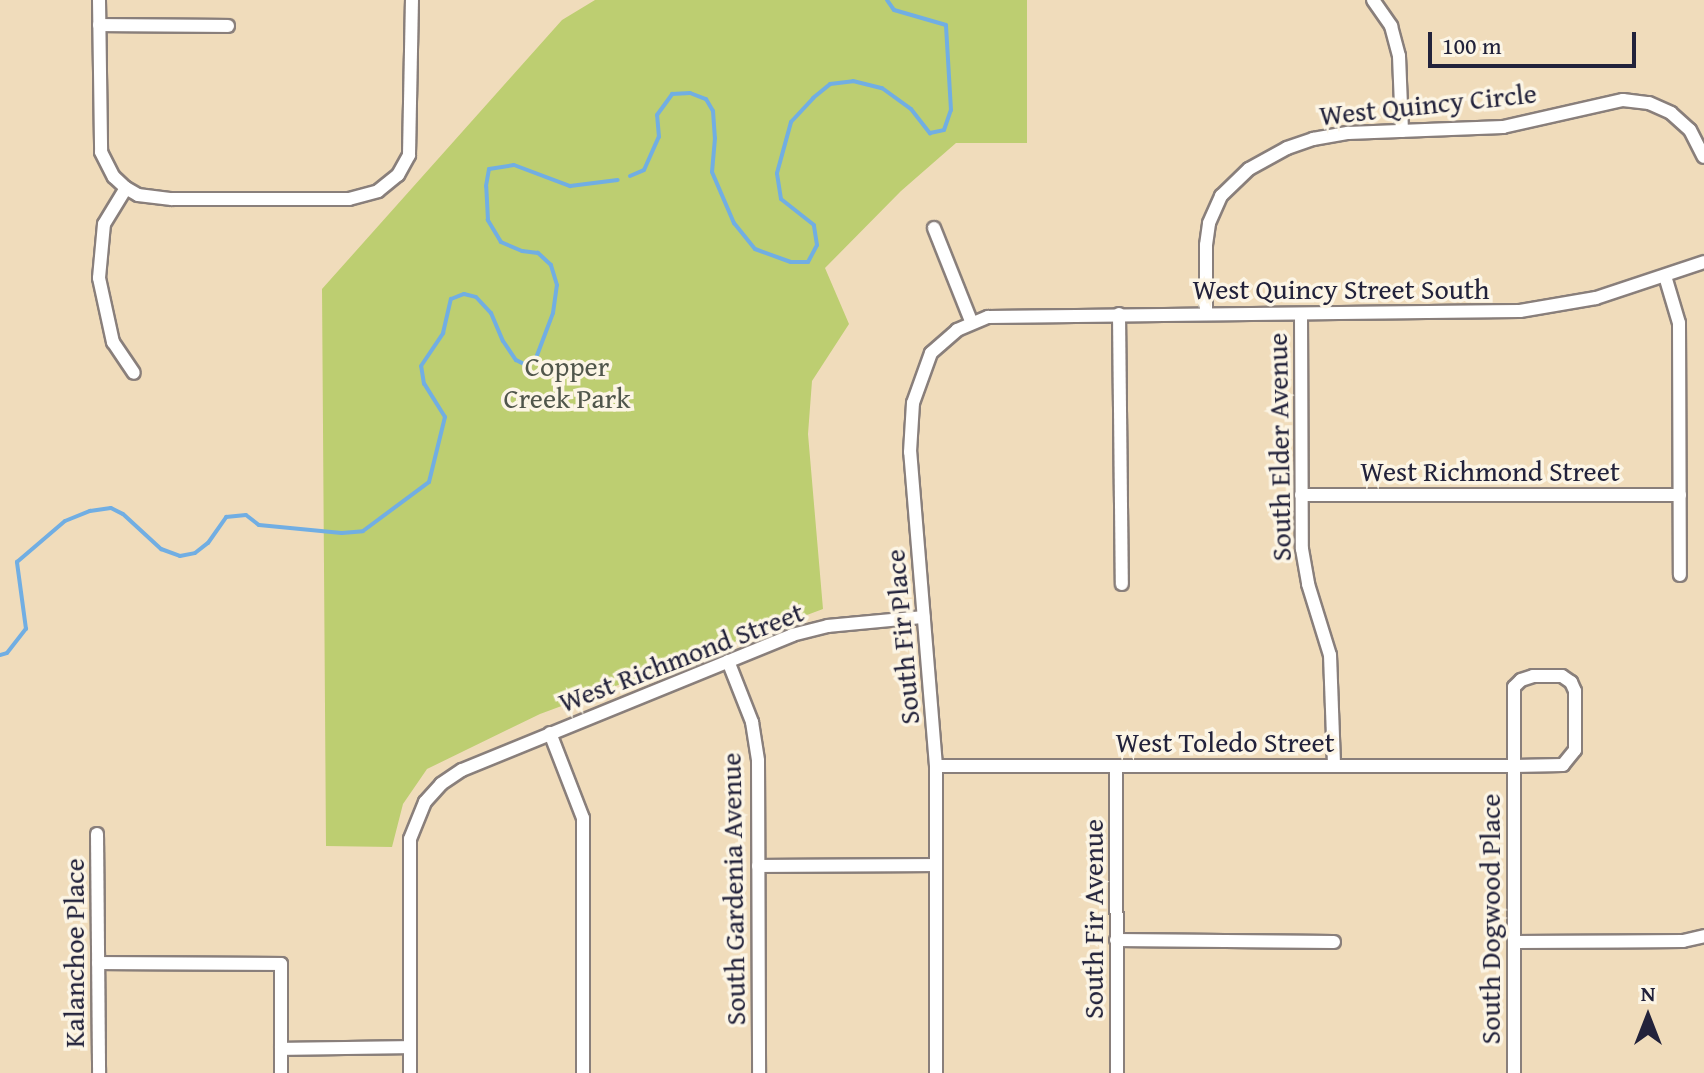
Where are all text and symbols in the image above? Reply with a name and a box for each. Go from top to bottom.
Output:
scale bar [1432,16,1640,66]
text: 100 m [1442,28,1502,63]
street label: West Quincy Circle [1318,76,1538,132]
street label: West Quincy Street South [1193,272,1489,306]
street label: South Elder Avenue [1260,332,1298,562]
park label: Copper Creek Park [503,349,631,415]
street label: West Richmond Street [1360,454,1620,488]
street label: South Fir Place [878,548,926,726]
street label: West Richmond Street [554,595,808,719]
street label: West Toledo Street [1115,725,1335,759]
street label: South Gardenia Avenue [714,752,752,1026]
street label: South Dogwood Place [1473,794,1507,1044]
street label: South Fir Avenue [1076,819,1110,1019]
street label: Kalanchoe Place [57,858,91,1048]
north arrow [1608,977,1688,1057]
text: N [1641,977,1655,1009]

